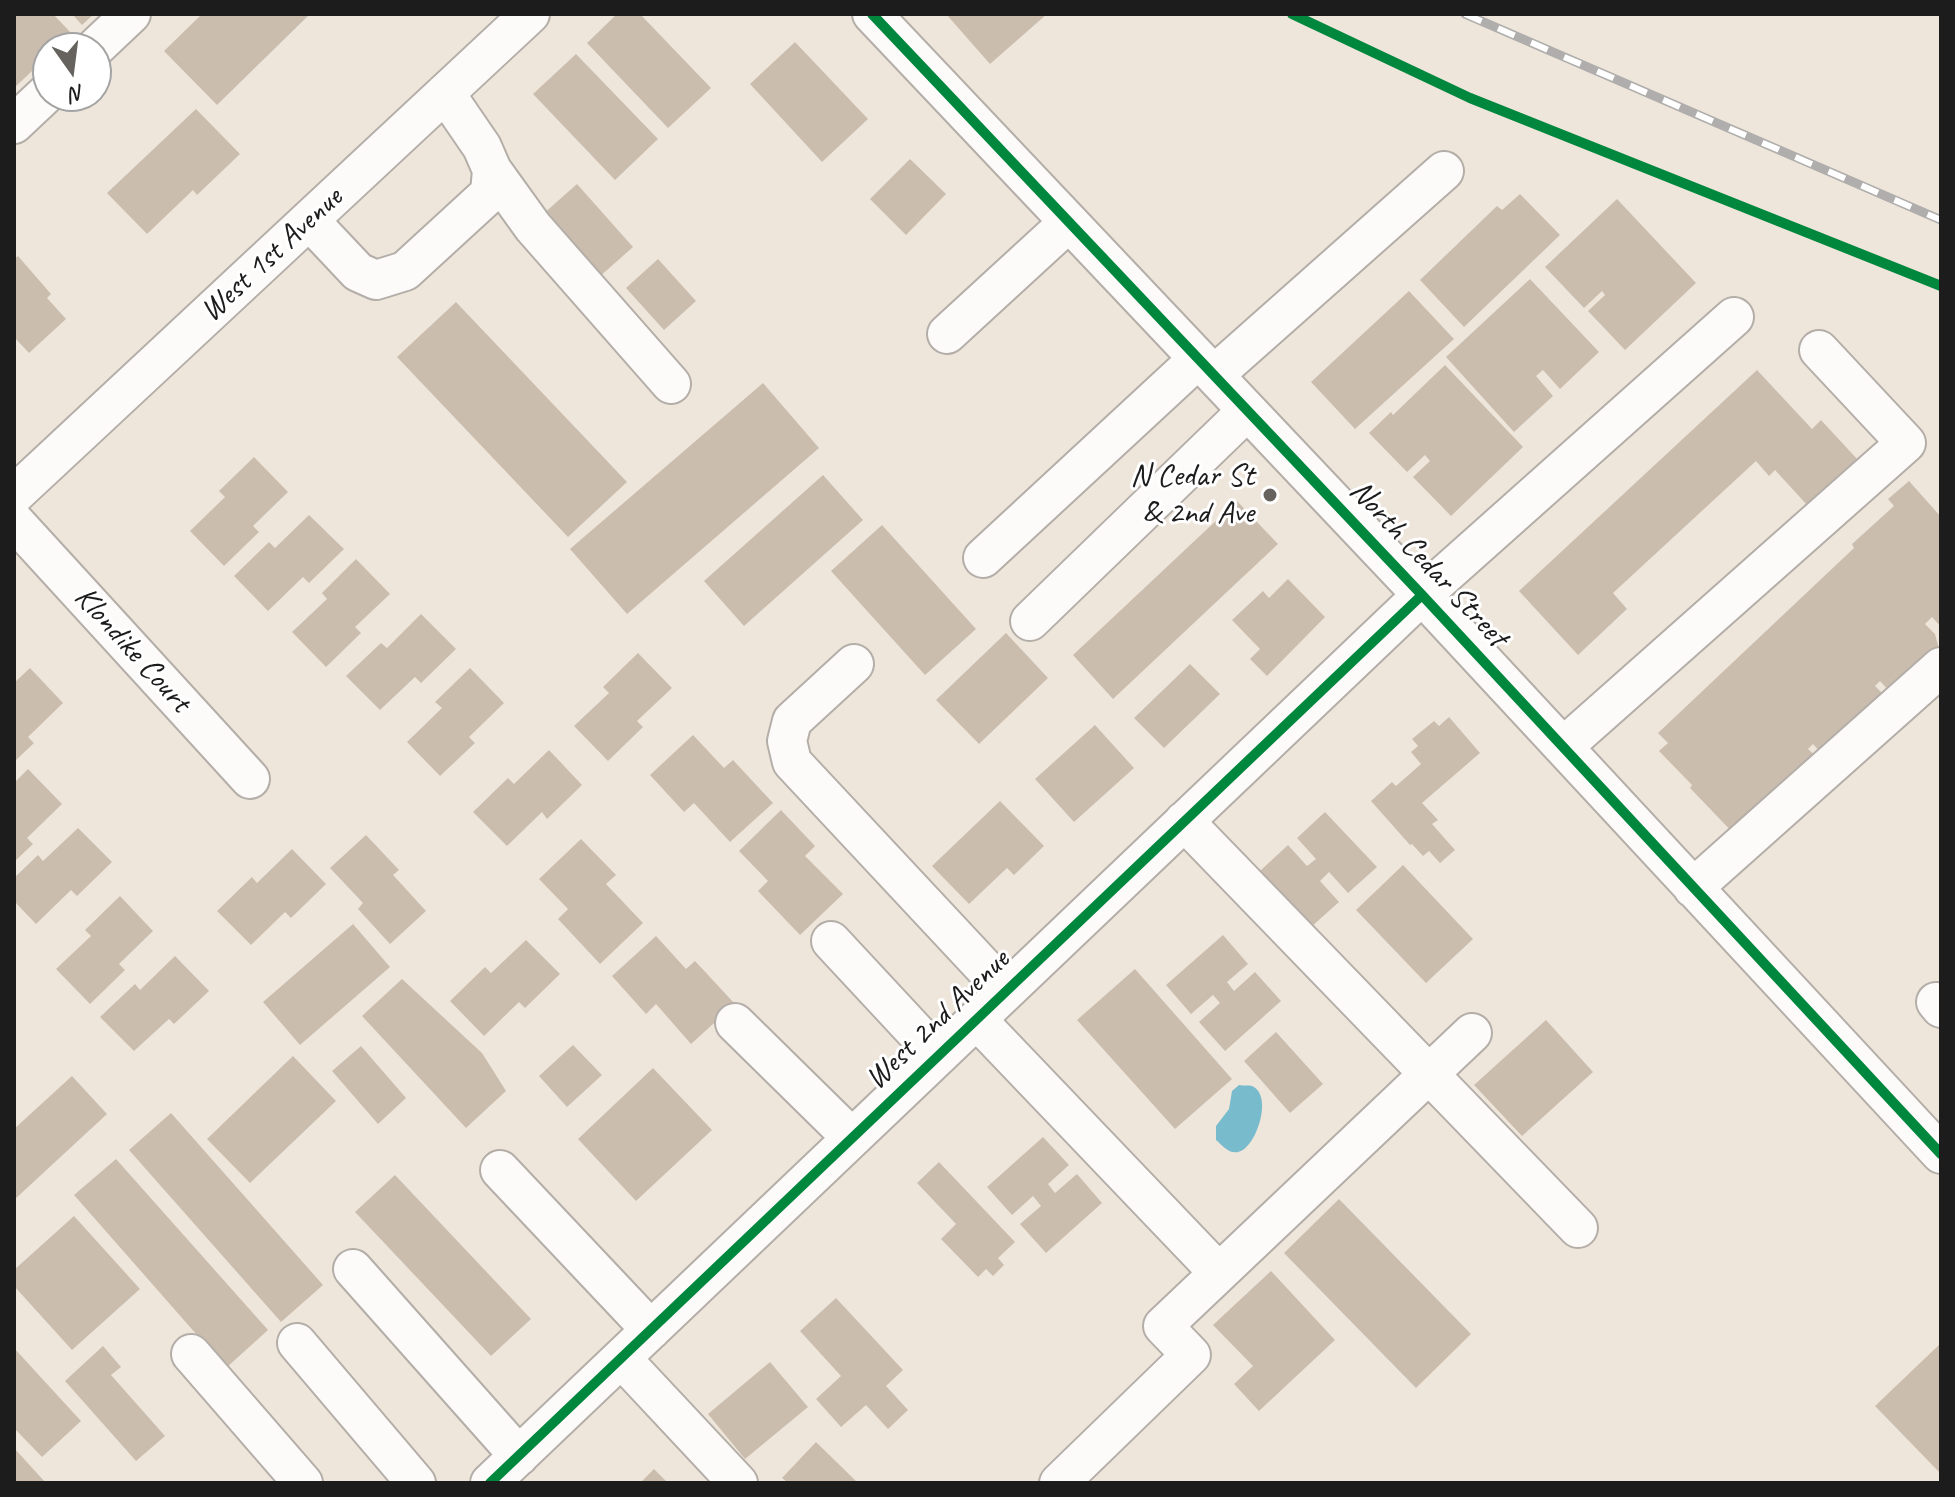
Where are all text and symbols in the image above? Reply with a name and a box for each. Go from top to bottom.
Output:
north arrow [32,32,112,112]
text: N [67,78,87,109]
street label: West 1st Avenue [193,180,351,330]
place label: N Cedar St & 2nd Ave [1130,458,1254,533]
street label: North Cedar Street [1341,472,1515,656]
marker: N Cedar St & 2nd Ave [1261,486,1279,504]
street label: Klondike Court [66,579,198,721]
street label: West 2nd Avenue [858,942,1018,1098]

